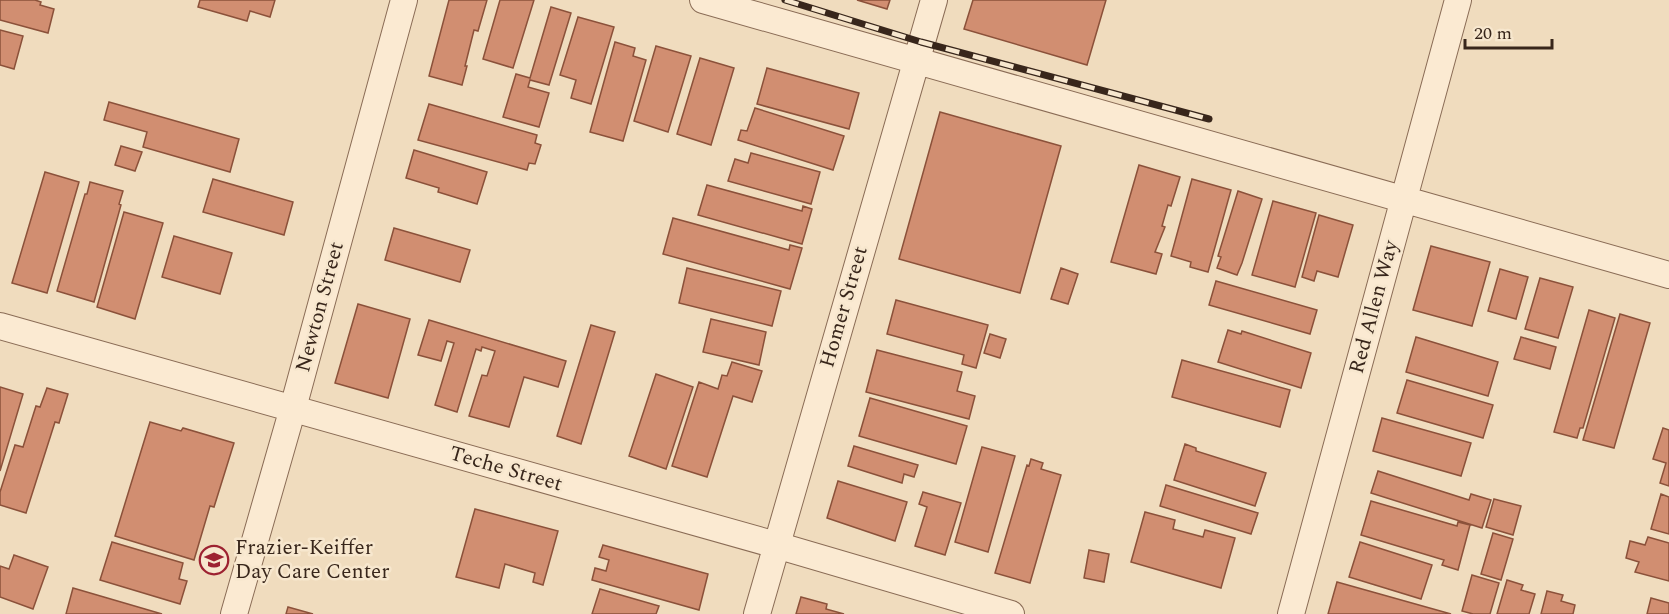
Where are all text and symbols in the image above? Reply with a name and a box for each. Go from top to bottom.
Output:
scale bar [1465,12,1552,50]
text: 20 m [1474,20,1512,47]
street label: Red Allen Way [1341,236,1407,377]
street label: Newton Street [287,238,353,376]
street label: Homer Street [811,242,877,372]
street label: Teche Street [446,438,566,500]
place label: Frazier-Keiffer Day Care Center [235,532,390,588]
school or university icon: Frazier-Keiffer Day Care Center [198,544,230,576]

